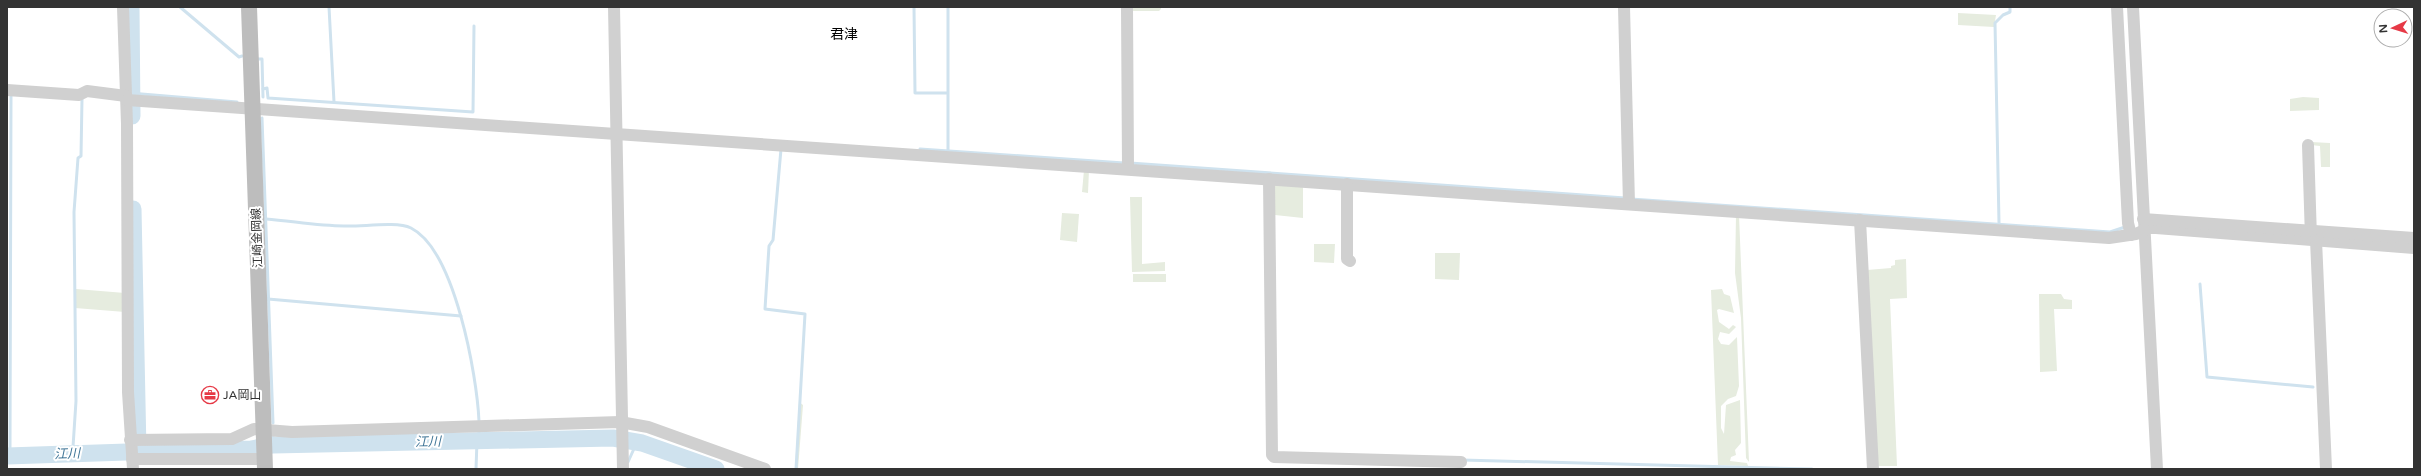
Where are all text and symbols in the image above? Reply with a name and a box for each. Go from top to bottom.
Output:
north arrow [2373,8,2413,48]
text: N [2377,24,2390,34]
district label: 君津 [830,26,858,43]
street label: 江崎金岡線 [249,208,265,268]
office icon: JA岡山 [200,385,220,405]
place label: JA岡山 [223,388,262,402]
water label: 江川 [415,434,443,450]
water label: 江川 [54,445,82,462]

